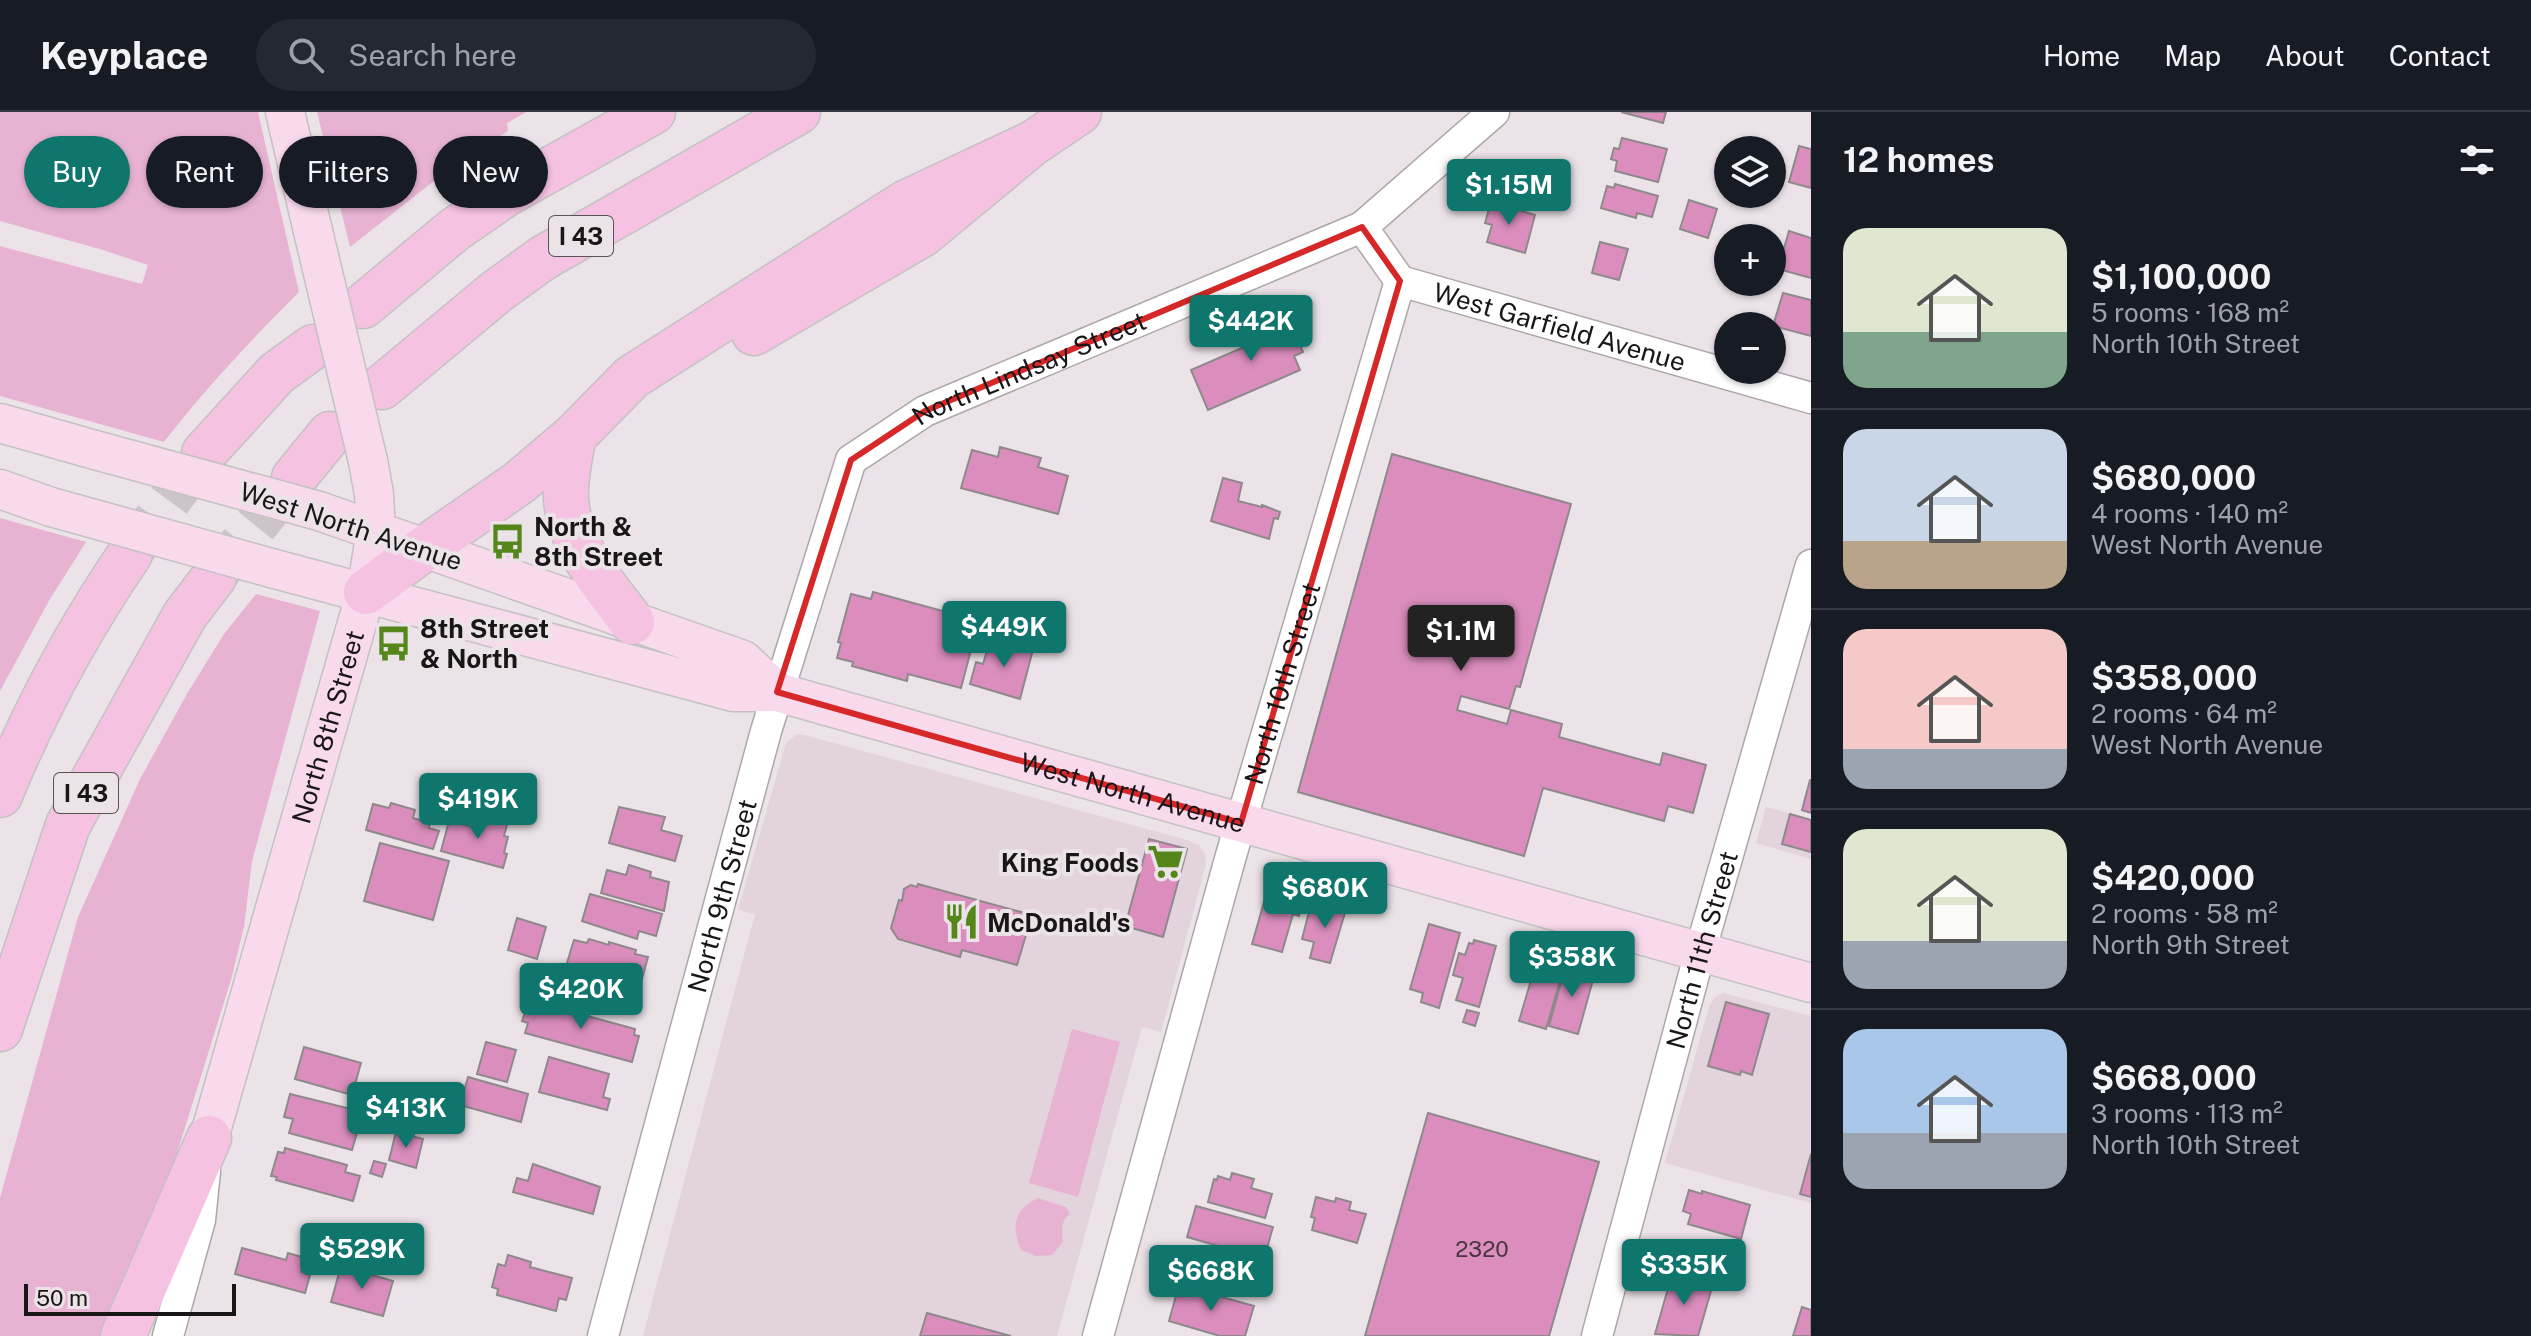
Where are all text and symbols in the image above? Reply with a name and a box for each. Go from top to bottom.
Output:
search box [256,19,816,91]
text: Keyplace [40,33,208,78]
icon: search [284,33,328,77]
text: Search here [348,37,517,73]
text: Home [2043,39,2120,72]
text: Map [2164,39,2221,72]
text: About [2265,39,2345,72]
text: Contact [2389,39,2491,72]
chip: Buy [24,136,130,208]
chip: Rent [146,136,263,208]
chip: Filters [279,136,417,208]
chip: New [433,136,548,208]
map controls [1714,136,1786,384]
button: layers [1714,136,1786,208]
icon: filters [2455,138,2499,182]
text: 12 homes [1843,140,1994,180]
pin: $1.15M [1444,159,1574,227]
text: $1.15M [1465,169,1553,200]
road number: I 43 [549,216,613,256]
button: + [1714,224,1786,296]
text: $1,100,000 [2091,257,2271,297]
icon: home [1907,260,2003,356]
street label: West Garfield Avenue [1430,276,1689,377]
pin: $442K [1195,295,1307,363]
text: 5 rooms · 168 m² [2091,297,2289,328]
street label: North Lindsay Street [906,304,1150,431]
text: $442K [1208,305,1294,336]
button: − [1714,312,1786,384]
text: North 10th Street [2091,328,2300,359]
text: $680,000 [2091,458,2256,498]
icon: home [1907,461,2003,557]
street label: West North Avenue [236,475,466,577]
text: 4 rooms · 140 m² [2091,498,2288,529]
place label: North & 8th Street [534,511,663,572]
bus stop icon: North & 8th Street [489,522,527,560]
text: West North Avenue [2091,529,2323,560]
street label: North 10th Street [1237,579,1326,788]
pin: $449K [948,601,1060,669]
pin: $1.1M [1405,605,1517,673]
text: $449K [960,611,1048,642]
place label: 8th Street & North [420,613,549,674]
text: $1.1M [1426,615,1496,646]
bus stop icon: 8th Street & North [375,624,413,662]
street label: North 8th Street [285,626,370,827]
text: $358,000 [2091,658,2257,698]
icon: home [1907,661,2003,757]
text: 2 rooms · 64 m² [2091,698,2277,729]
text: West North Avenue [2091,729,2323,760]
street label: West North Avenue [1017,746,1249,839]
road number: I 43 [54,773,118,813]
pin: $419K [422,773,534,841]
text: $419K [437,783,519,814]
street label: North 9th Street [681,796,762,996]
supermarket icon: King Foods [1146,843,1184,881]
place label: King Foods [1001,847,1139,878]
street label: North 11th Street [1659,847,1744,1052]
text: $420,000 [2091,858,2255,898]
icon: home [1907,861,2003,957]
pin: $680K [1269,862,1381,930]
text: $680K [1281,872,1369,903]
text: 2 rooms · 58 m² [2091,898,2278,929]
restaurant icon: McDonald's [942,903,980,941]
place label: McDonald's [987,907,1130,938]
text: North 9th Street [2091,929,2290,960]
pin: $358K [1516,931,1628,999]
text: $358K [1528,941,1616,972]
pin: $420K [525,963,637,1031]
text: $420K [538,973,624,1004]
text: $668,000 [2091,1058,2257,1098]
icon: home [1907,1061,2003,1157]
pin: $413K [350,1082,462,1150]
text: $413K [365,1092,447,1123]
text: 3 rooms · 113 m² [2091,1098,2283,1129]
text: North 10th Street [2091,1129,2300,1160]
pin: $529K [306,1223,418,1291]
text: $529K [318,1233,406,1264]
house number: 2320 [1455,1236,1509,1262]
pin: $335K [1628,1239,1740,1307]
pin: $668K [1155,1245,1267,1313]
text: $335K [1640,1249,1728,1280]
text: $668K [1167,1255,1255,1286]
scale bar [24,1280,236,1316]
text: 50 m [36,1285,88,1311]

